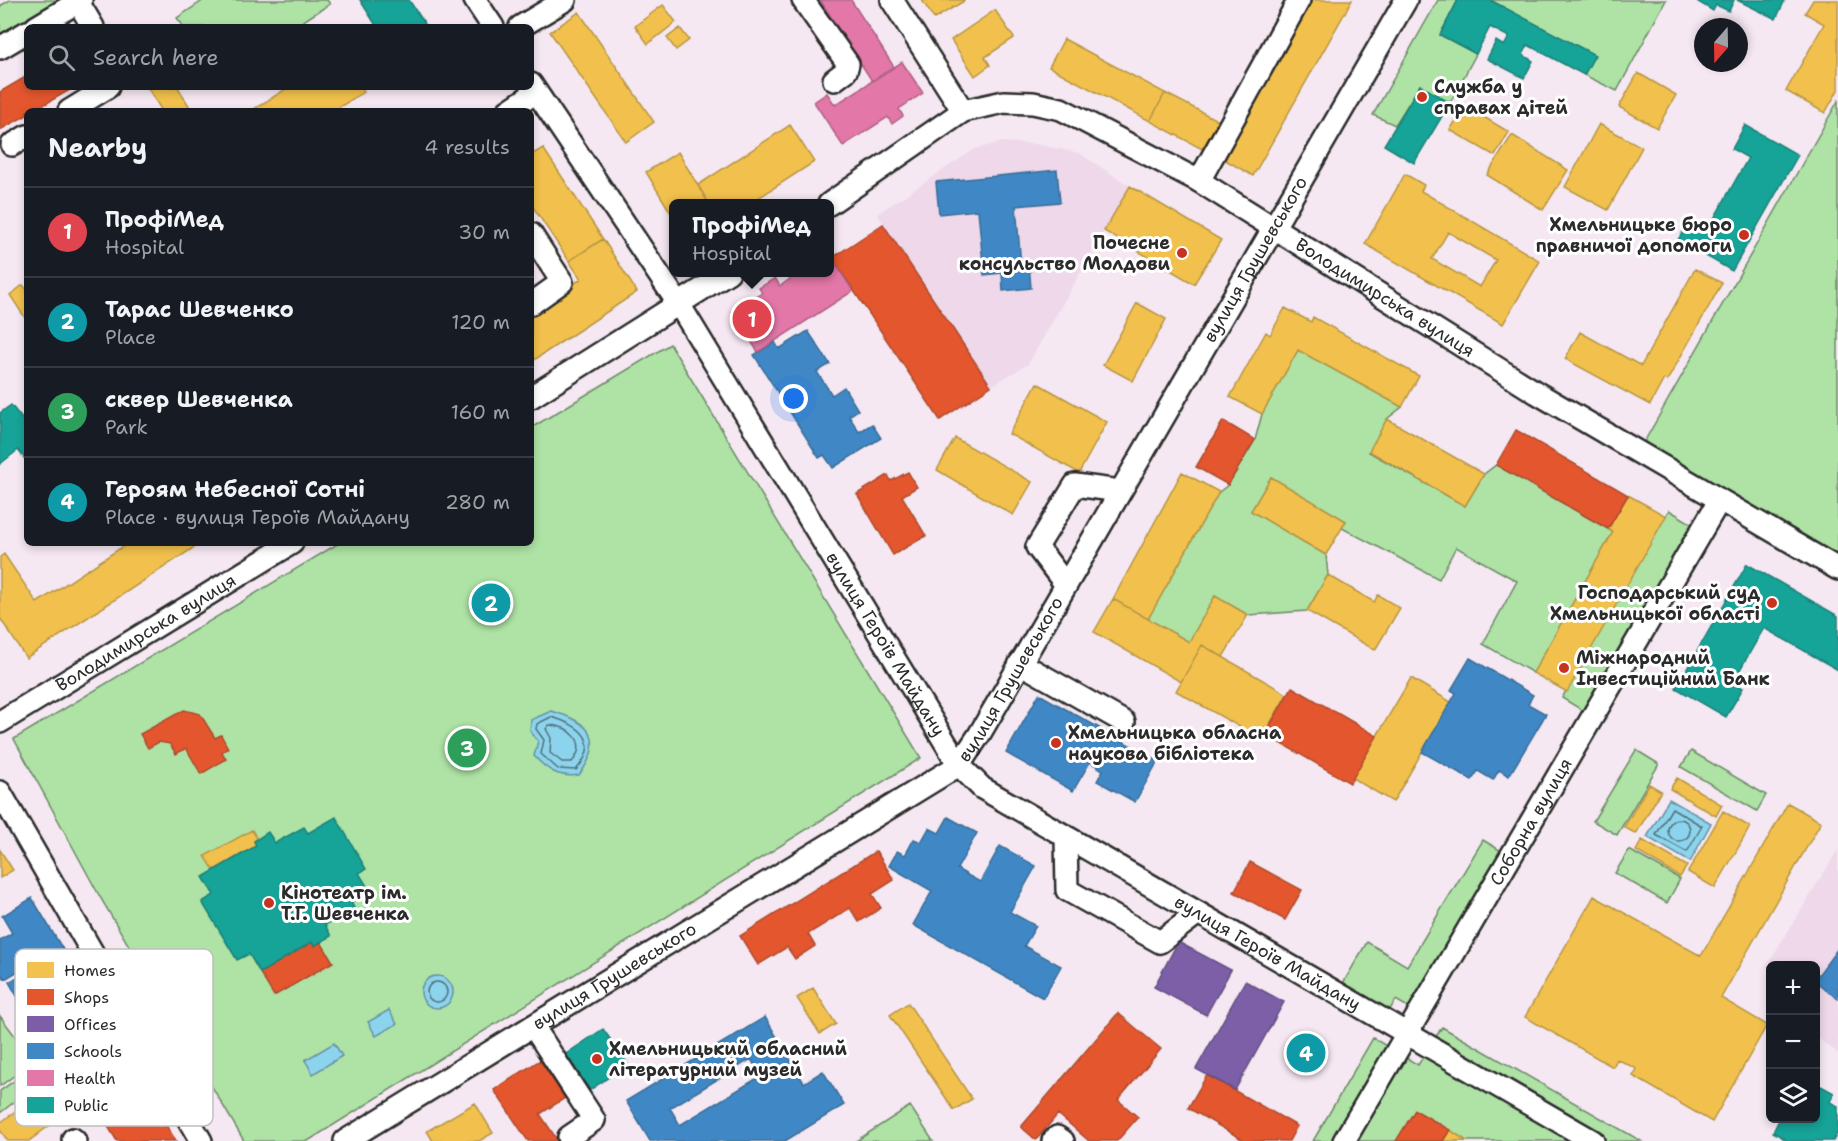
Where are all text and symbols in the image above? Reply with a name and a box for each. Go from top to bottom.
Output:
north arrow [1694,18,1748,72]
search box [24,24,534,90]
icon: search [45,41,78,74]
text: Search here [93,43,219,72]
place label: Служба у справах дітей [1434,75,1568,120]
marker: Служба у справах дітей [1415,90,1429,104]
text: Nearby [48,130,147,165]
text: 4 results [424,134,510,160]
street label: вулиця Грушевського [1198,172,1313,347]
popup [669,199,834,277]
text: ПрофіМед [105,205,224,234]
text: ПрофіМед [692,211,811,240]
place label: Хмельницьке бюро правничої допомоги [1535,213,1732,258]
text: 1 [63,219,72,245]
text: 30 m [458,219,510,245]
marker: Хмельницьке бюро правничої допомоги [1737,228,1751,242]
place label: Почесне консульство Молдови [959,231,1171,276]
street label: Володимирська вулиця [1291,232,1479,363]
text: Hospital [105,234,184,260]
text: Hospital [692,240,771,266]
marker: Почесне консульство Молдови [1175,246,1189,260]
text: Тарас Шевченко [105,295,294,324]
pin: 1 [732,296,771,342]
text: 2 [61,309,75,335]
text: 120 m [451,309,510,335]
text: Place [105,324,156,350]
your location [779,384,808,413]
text: сквер Шевченка [105,385,293,414]
text: 3 [61,399,75,425]
text: 160 m [451,399,510,425]
text: Park [105,414,148,440]
text: Героям Небесної Сотні [105,475,365,504]
text: 4 [61,489,75,515]
text: 280 m [445,489,510,515]
text: Place · вулиця Героїв Майдану [105,504,410,530]
street label: вулиця Героїв Майдану [820,547,951,741]
street label: Володимирська вулиця [51,568,240,697]
pin: 2 [472,580,510,626]
place label: Господарський суд Хмельницької області [1550,581,1760,626]
street label: вулиця Грушевського [952,592,1069,767]
marker: Господарський суд Хмельницької області [1765,596,1779,610]
place label: Міжнародний Інвестиційний Банк [1576,646,1770,691]
marker: Міжнародний Інвестиційний Банк [1557,661,1571,675]
place label: Хмельницька обласна наукова бібліотека [1068,721,1282,766]
pin: 3 [448,726,486,771]
marker: Хмельницька обласна наукова бібліотека [1049,736,1063,750]
street label: Соборна вулиця [1484,754,1578,890]
place label: Кінотеатр ім. Т.Г. Шевченка [281,881,410,926]
street label: вулиця Героїв Майдану [1170,890,1365,1016]
marker: Кінотеатр ім. Т.Г. Шевченка [262,896,276,910]
street label: вулиця Грушевського [528,917,701,1035]
legend [15,949,213,1126]
text: Homes [64,960,116,981]
map controls [1766,961,1820,1123]
button: + [1766,961,1820,1015]
text: Shops [64,987,109,1008]
text: Offices [64,1014,117,1035]
button: − [1766,1015,1820,1069]
pin: 4 [1286,1030,1326,1076]
place label: Хмельницький обласний літературний музей [609,1037,848,1082]
text: Schools [64,1041,122,1062]
marker: Хмельницький обласний літературний музей [590,1052,604,1066]
text: Health [64,1068,116,1089]
button: layers [1766,1069,1820,1123]
text: Public [64,1095,109,1116]

